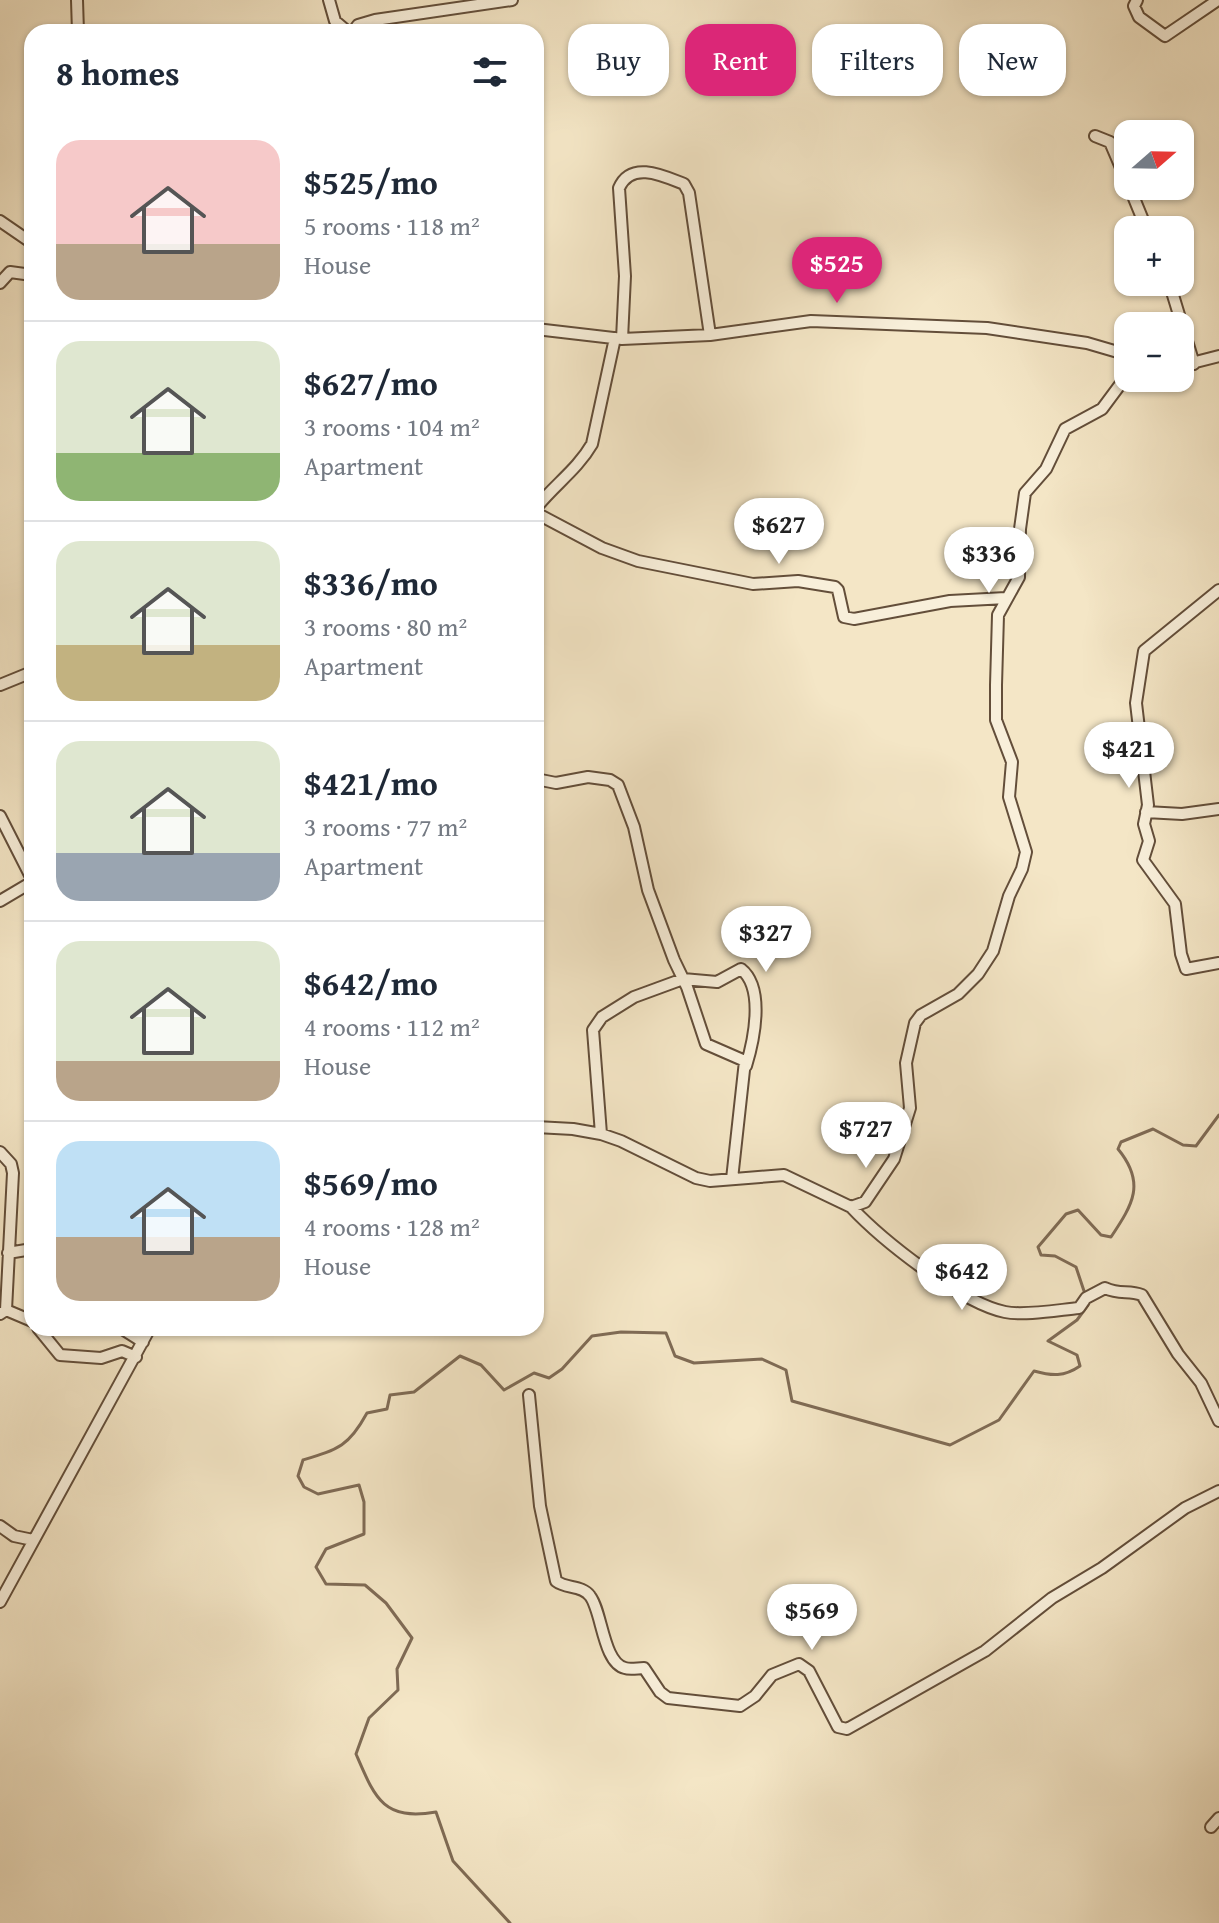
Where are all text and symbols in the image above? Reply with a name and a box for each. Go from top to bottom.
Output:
chip: Buy [568,24,669,96]
chip: Rent [685,24,796,96]
chip: Filters [812,24,943,96]
chip: New [959,24,1066,96]
text: 8 homes [56,48,180,97]
icon: filters [468,50,512,94]
north arrow [1114,120,1194,200]
map controls [1114,120,1194,392]
text: $525/mo [304,157,438,206]
icon: home [120,172,216,268]
text: 5 rooms · 118 m² [304,206,480,245]
button: + [1114,216,1194,296]
pin: $525 [790,237,884,305]
text: $525 [810,243,864,282]
text: House [304,245,371,284]
button: − [1114,312,1194,392]
text: $627/mo [304,358,438,407]
icon: home [120,373,216,469]
text: 3 rooms · 104 m² [304,407,480,446]
text: Apartment [304,446,423,485]
pin: $627 [732,498,826,566]
text: $627 [752,504,806,543]
pin: $336 [942,527,1036,595]
text: $336 [962,533,1016,572]
text: $336/mo [304,558,438,607]
icon: home [120,573,216,669]
text: 3 rooms · 80 m² [304,607,467,646]
text: Apartment [304,646,423,685]
pin: $421 [1082,722,1176,790]
text: $421 [1102,728,1156,767]
text: $421/mo [304,758,438,807]
icon: home [120,773,216,869]
text: 3 rooms · 77 m² [304,807,467,846]
text: Apartment [304,846,423,885]
pin: $327 [719,906,813,974]
text: $327 [739,912,793,951]
text: $642/mo [304,958,438,1007]
icon: home [120,973,216,1069]
text: 4 rooms · 112 m² [304,1007,480,1046]
text: House [304,1046,371,1085]
pin: $727 [819,1102,913,1170]
text: $727 [839,1108,893,1147]
text: $569/mo [304,1158,438,1207]
icon: home [120,1173,216,1269]
text: 4 rooms · 128 m² [304,1207,480,1246]
pin: $642 [915,1244,1009,1312]
text: House [304,1246,371,1285]
text: $642 [935,1250,989,1289]
pin: $569 [765,1584,859,1652]
text: $569 [785,1590,839,1629]

